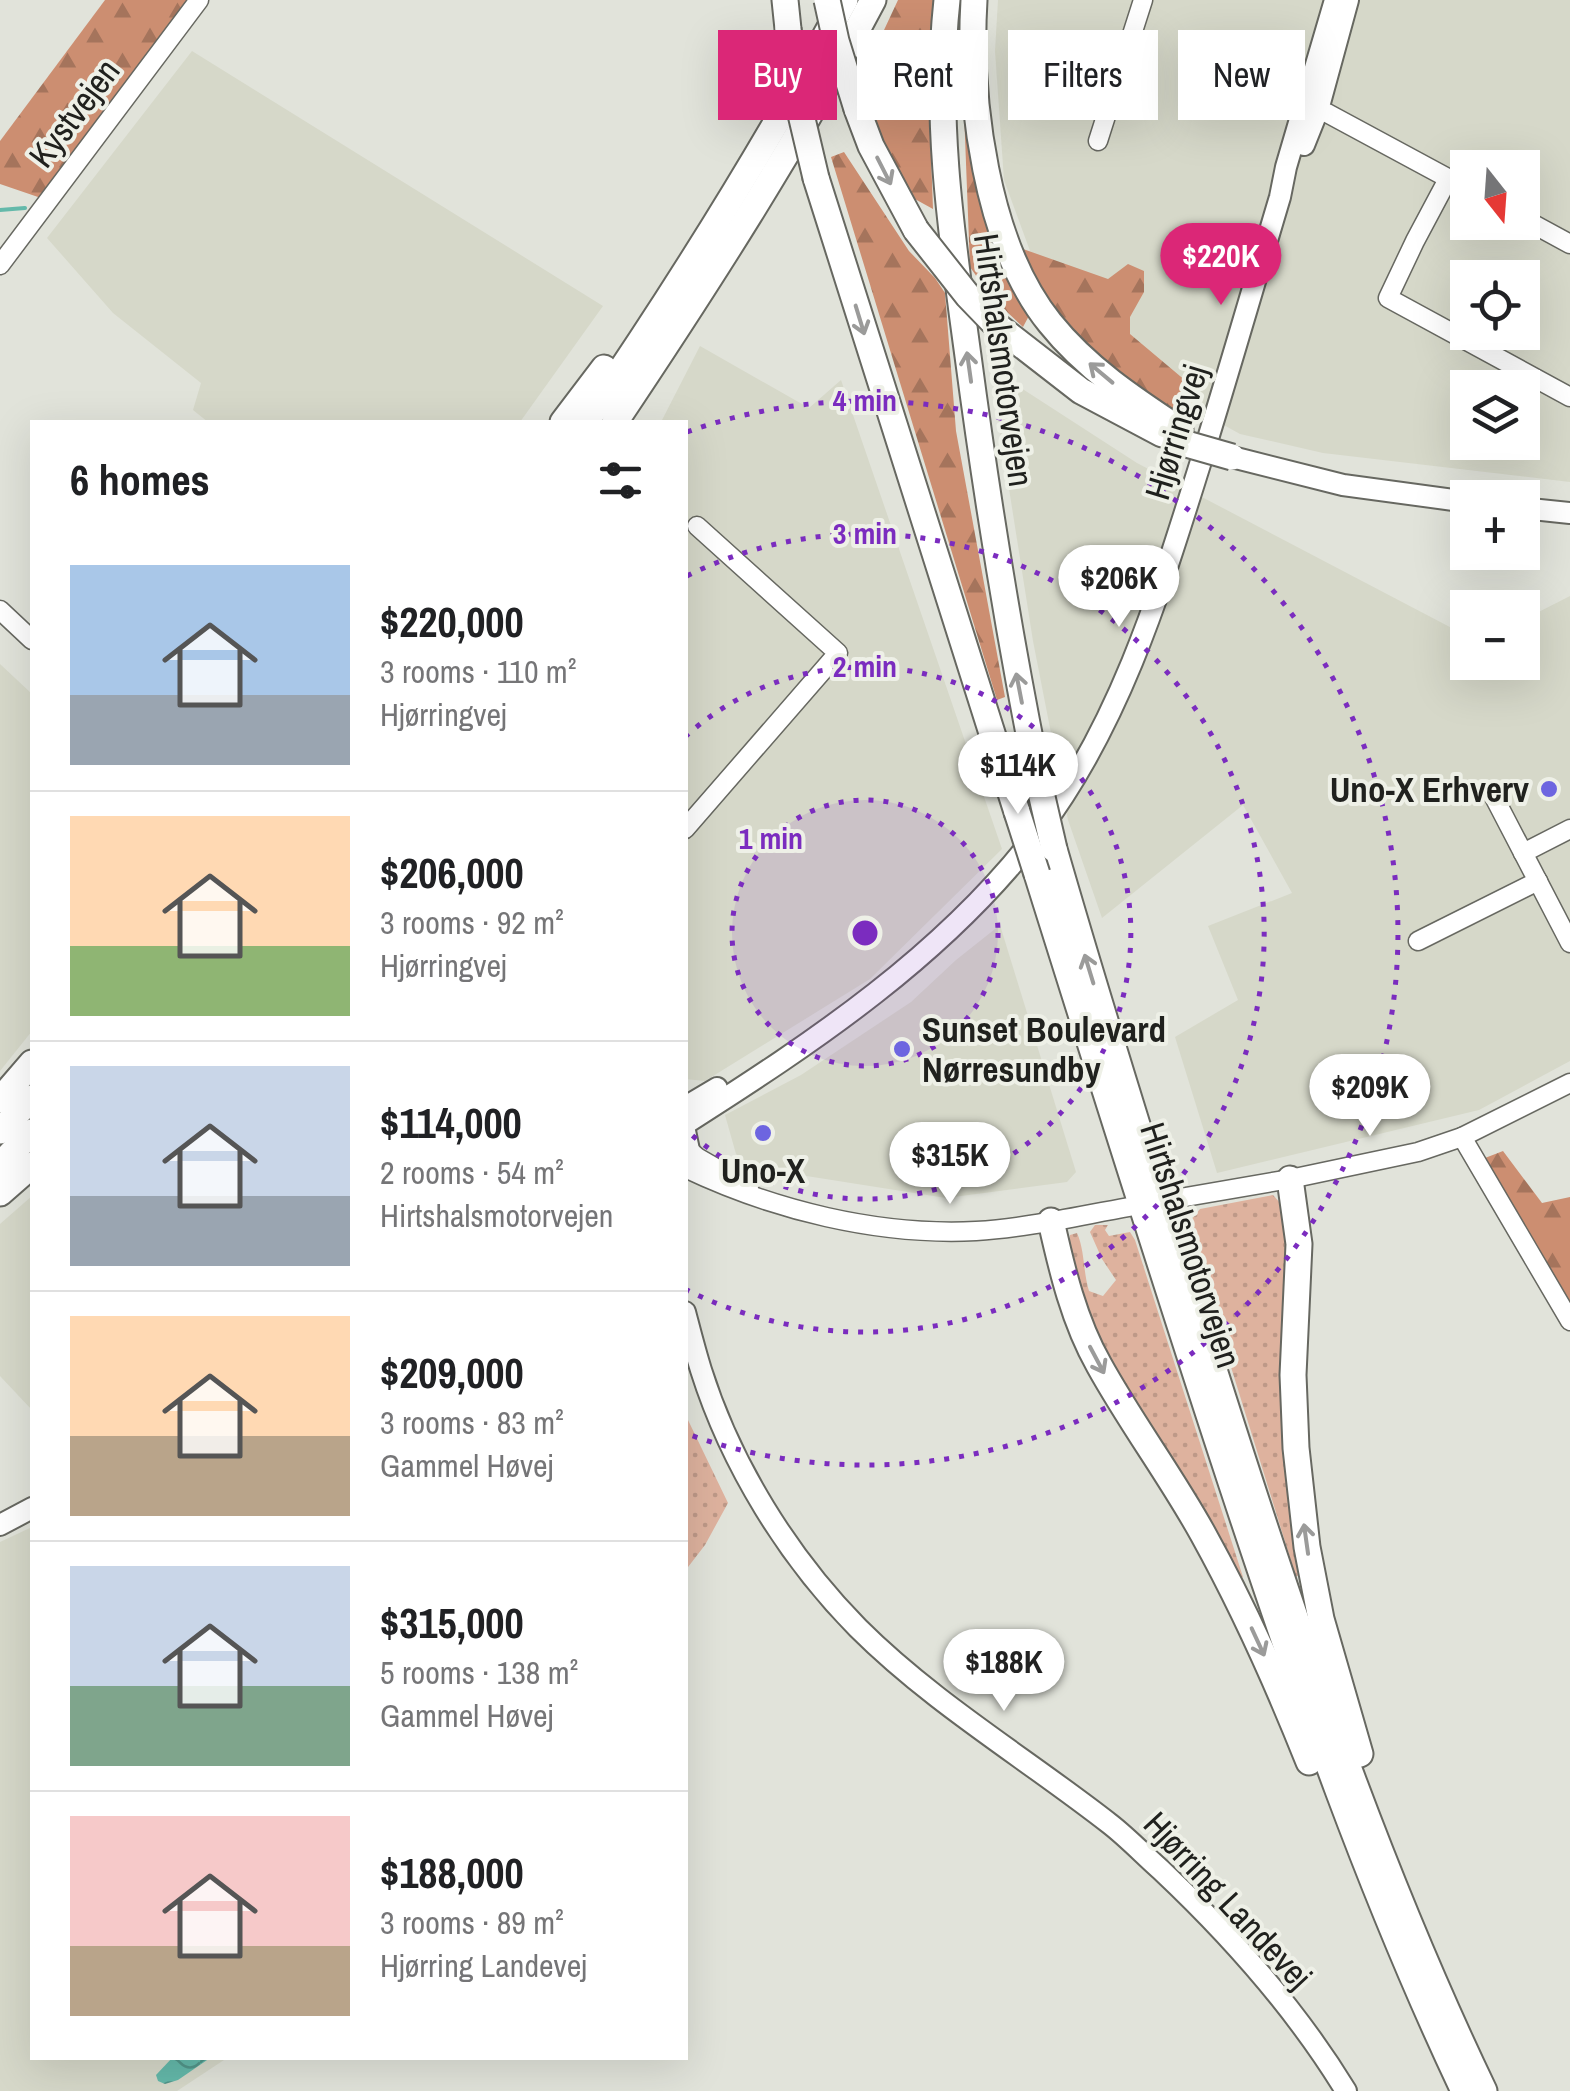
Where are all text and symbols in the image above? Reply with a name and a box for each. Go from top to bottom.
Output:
chip: Buy [718,30,837,120]
chip: Rent [857,30,988,120]
chip: Filters [1008,30,1158,120]
chip: New [1178,30,1305,120]
street label: Kystvejen [18,49,130,177]
north arrow [1450,150,1540,240]
map controls [1450,150,1540,680]
one-way arrow [875,155,894,185]
pin: $220K [1151,223,1291,308]
street label: Hirtshalsmotorvejen [963,230,1045,490]
text: $220K [1182,234,1260,277]
button: locate [1450,260,1540,350]
one-way arrow [852,304,870,336]
one-way arrow [959,351,978,384]
street label: Hjørringvej [1133,359,1219,505]
one-way arrow [1089,363,1115,385]
button: layers [1450,370,1540,460]
text: 4 min [833,380,897,420]
text: 6 homes [70,452,210,508]
icon: filters [593,453,648,508]
button: + [1450,480,1540,570]
text: 3 min [833,513,897,553]
pin: $206K [1049,545,1189,630]
text: $206K [1080,556,1158,599]
button: − [1450,590,1540,680]
text: $220,000 [380,594,524,650]
icon: home [150,605,270,725]
text: 2 min [833,646,897,686]
text: 3 rooms · 110 m² [380,650,576,693]
one-way arrow [1009,673,1028,705]
text: Hjørringvej [380,693,507,736]
pin: $114K [948,732,1088,817]
text: $114K [980,743,1056,786]
place label: Uno-X Erhverv [1330,766,1529,813]
marker: Uno-X Erhverv [1538,778,1560,800]
text: 1 min [739,818,803,858]
text: $206,000 [380,845,524,901]
icon: home [150,856,270,976]
text: 3 rooms · 92 m² [380,901,564,944]
centre of rings [847,915,883,951]
text: Hjørringvej [380,944,507,987]
one-way arrow [1079,954,1097,985]
place label: Sunset Boulevard Nørresundby [922,1006,1166,1093]
marker: Sunset Boulevard Nørresundby [891,1038,913,1060]
pin: $209K [1300,1054,1440,1139]
text: $209K [1331,1065,1409,1108]
text: $114,000 [380,1095,522,1151]
icon: home [150,1106,270,1226]
street label: Hirtshalsmotorvejen [1129,1116,1253,1374]
marker: Uno-X [752,1122,774,1144]
pin: $315K [880,1122,1020,1207]
text: $315K [911,1133,989,1176]
place label: Uno-X [721,1147,806,1194]
text: 2 rooms · 54 m² [380,1151,564,1194]
text: Hirtshalsmotorvejen [380,1194,613,1237]
text: $209,000 [380,1345,524,1401]
one-way arrow [1088,1345,1107,1375]
icon: home [150,1356,270,1476]
text: 3 rooms · 83 m² [380,1401,564,1444]
text: Gammel Høvej [380,1444,554,1487]
one-way arrow [1297,1523,1315,1556]
text: $315,000 [380,1595,524,1651]
icon: home [150,1606,270,1726]
one-way arrow [1249,1626,1268,1656]
pin: $188K [934,1629,1074,1714]
text: $188K [965,1640,1043,1683]
text: 5 rooms · 138 m² [380,1651,578,1694]
text: Gammel Høvej [380,1694,554,1737]
street label: Hjørring Landevej [1134,1801,1322,1999]
text: $188,000 [380,1845,524,1901]
icon: home [150,1856,270,1976]
text: 3 rooms · 89 m² [380,1901,564,1944]
text: Hjørring Landevej [380,1944,587,1987]

